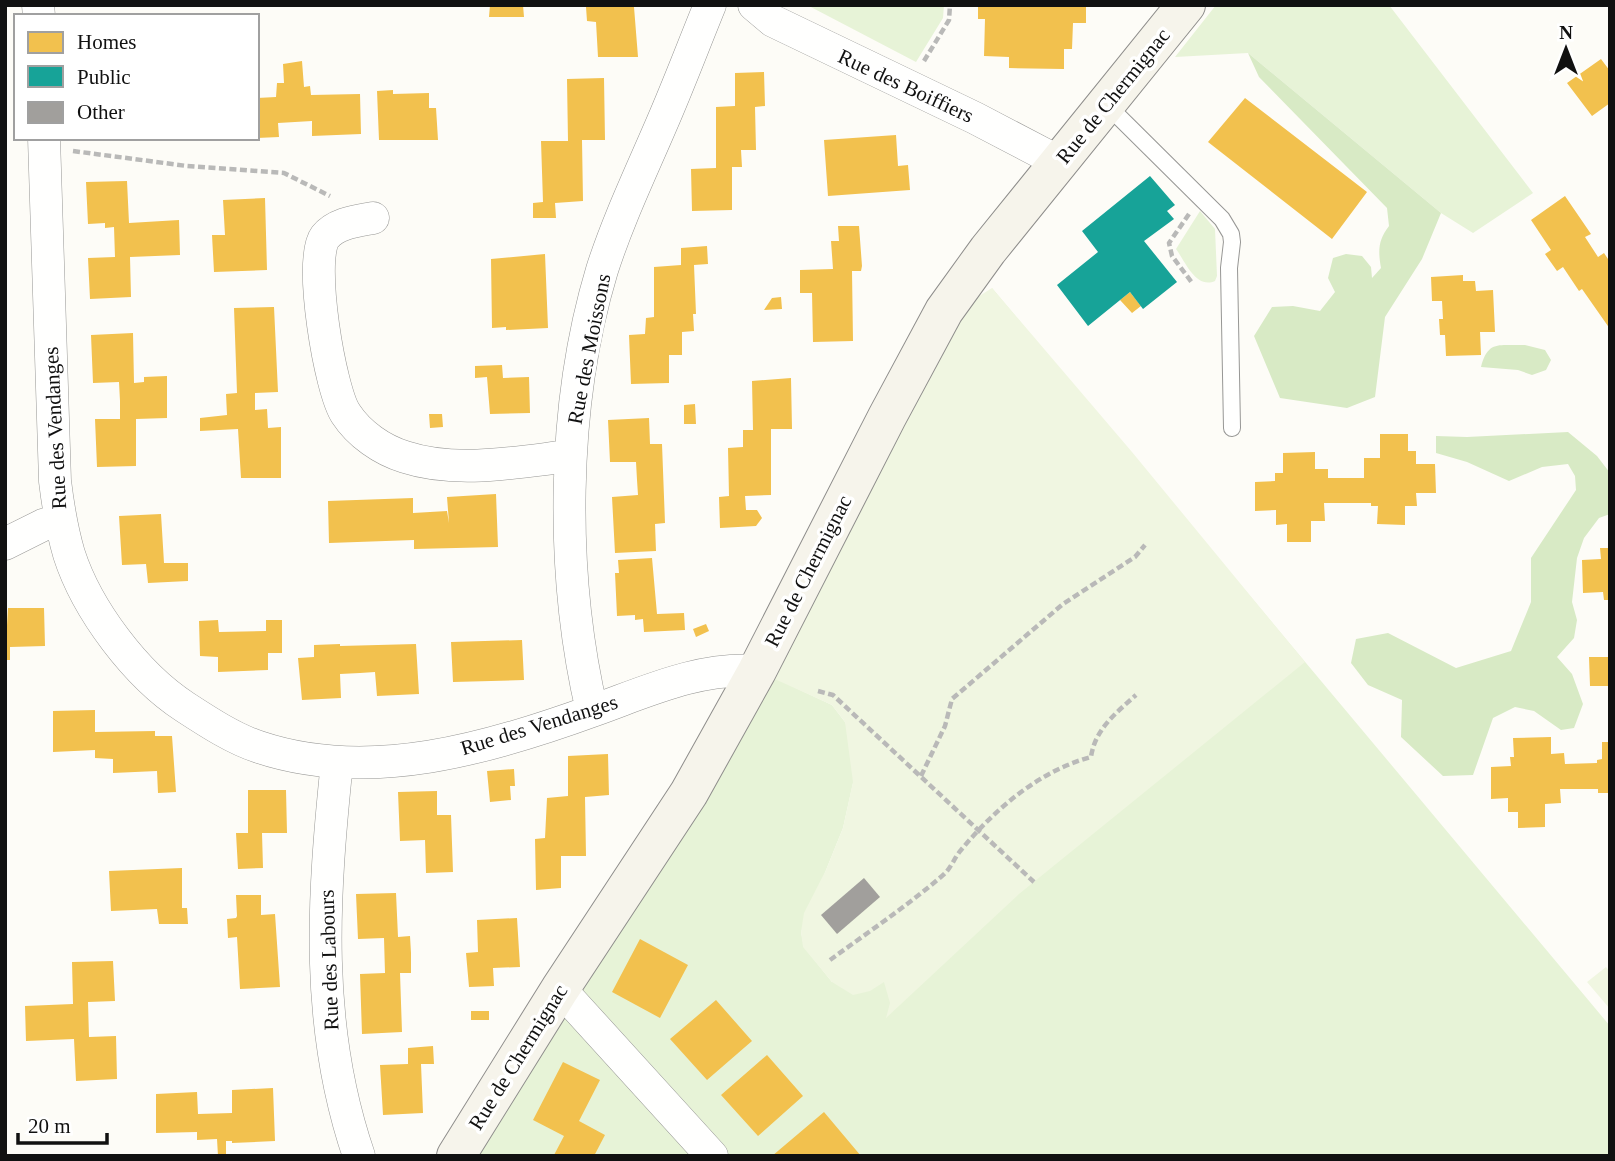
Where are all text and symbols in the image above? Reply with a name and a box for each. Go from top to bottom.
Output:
legend [14,14,259,140]
north arrow [1531,14,1601,84]
text: N [1559,22,1573,43]
street label: Rue de Chermignac [1051,24,1175,168]
text: Homes [77,30,137,54]
street label: Rue des Boiffiers [834,44,978,128]
text: Public [77,65,131,89]
text: Other [77,100,125,124]
street label: Rue des Moissons [563,272,615,426]
street label: Rue des Vendanges [39,346,71,510]
street label: Rue de Chermignac [759,491,857,651]
street label: Rue des Vendanges [458,690,620,760]
street label: Rue des Labours [315,889,343,1031]
street label: Rue de Chermignac [464,980,572,1134]
scale bar [18,1102,107,1146]
text: 20 m [28,1114,71,1138]

